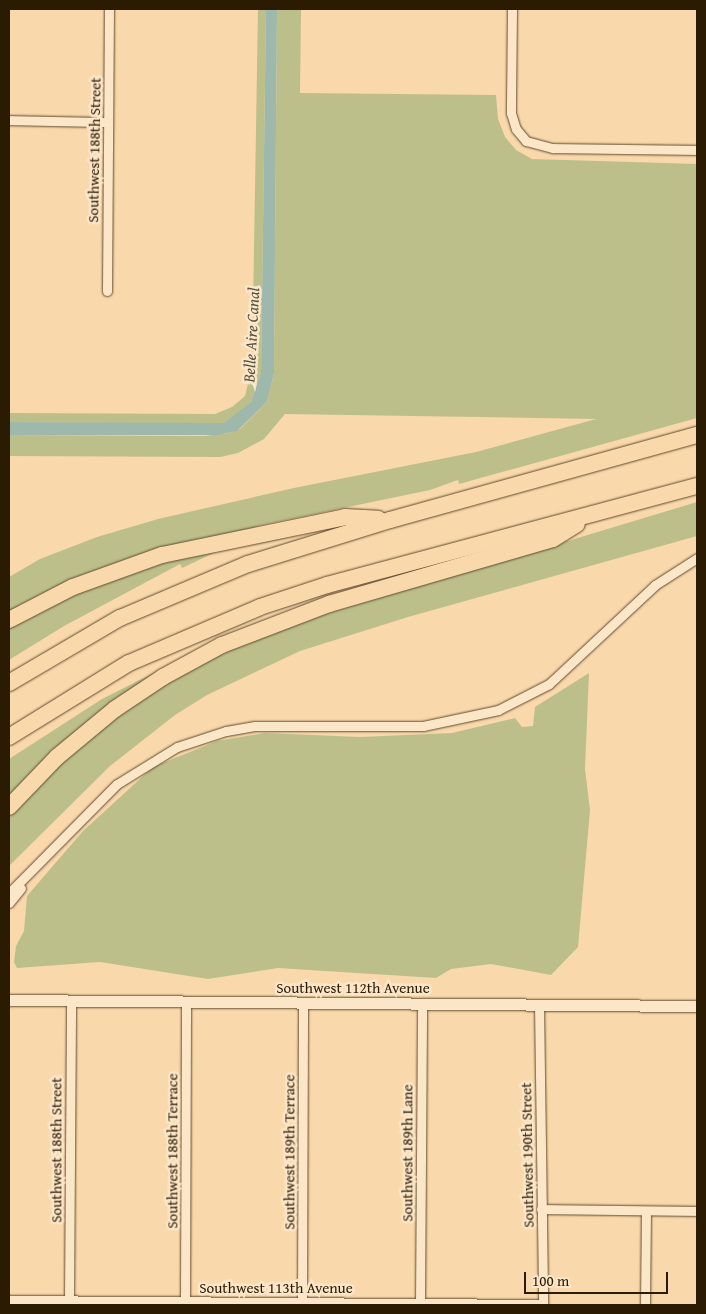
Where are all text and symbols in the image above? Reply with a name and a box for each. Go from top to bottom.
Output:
street label: Southwest 188th Street [84,77,104,223]
water label: Belle Aire Canal [239,287,263,383]
street label: Southwest 112th Avenue [276,979,430,997]
street label: Southwest 188th Terrace [163,1073,181,1229]
street label: Southwest 189th Terrace [280,1074,298,1230]
street label: Southwest 188th Street [47,1077,65,1223]
street label: Southwest 190th Street [517,1082,537,1228]
street label: Southwest 189th Lane [398,1084,416,1222]
scale bar [526,1262,670,1294]
text: 100 m [532,1270,569,1291]
street label: Southwest 113th Avenue [199,1279,353,1297]

